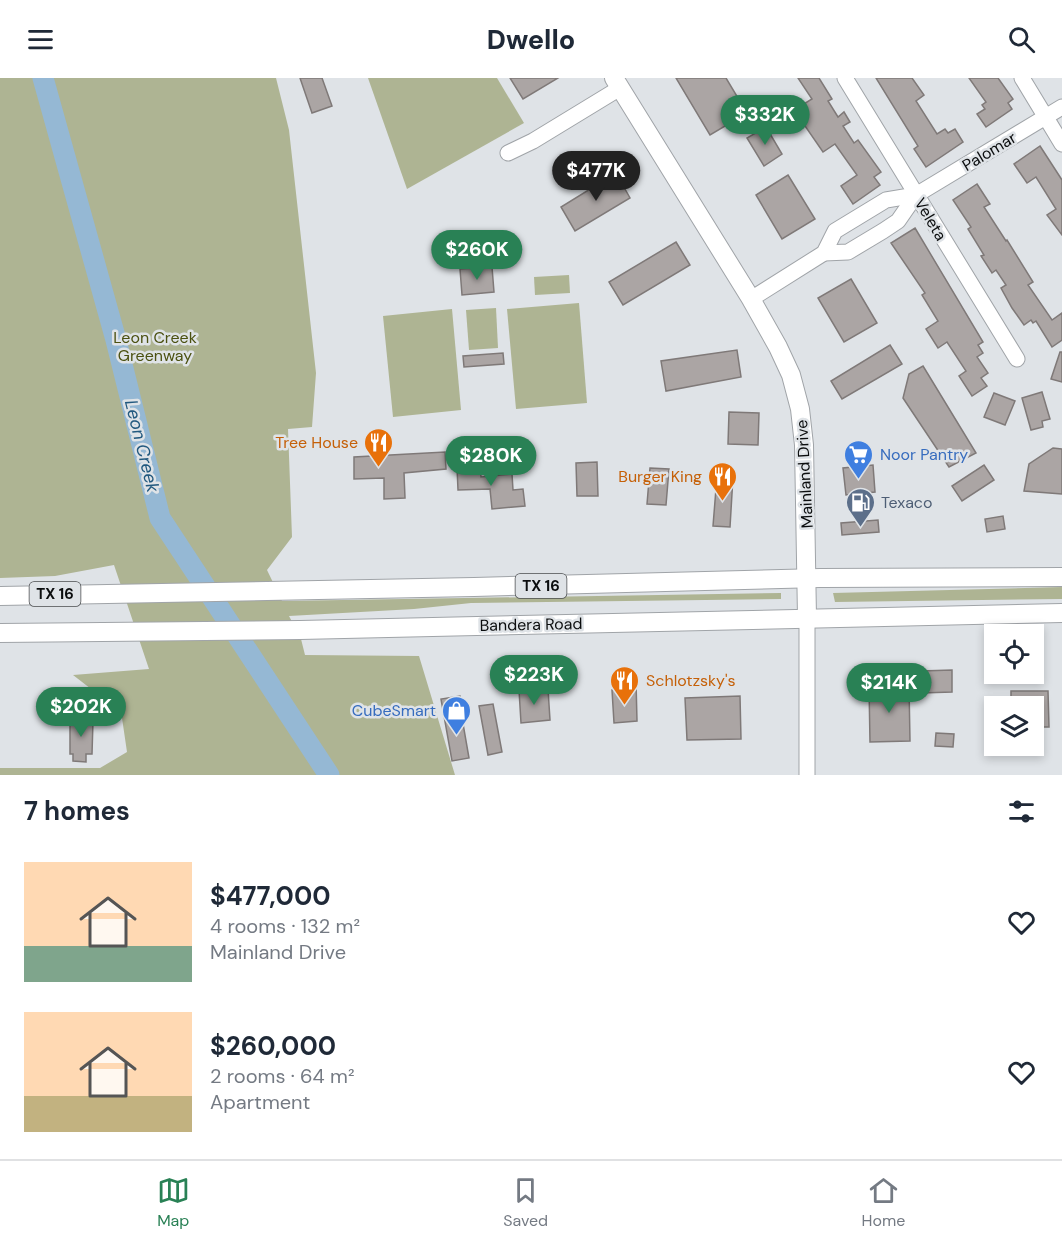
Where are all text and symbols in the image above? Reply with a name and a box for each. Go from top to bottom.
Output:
text: Dwello [487,22,575,57]
icon: menu [24,23,57,56]
icon: search [1005,23,1038,56]
pin: $332K [723,95,807,146]
text: $332K [735,101,795,127]
street label: Palomar [958,127,1020,176]
pin: $477K [554,151,638,202]
text: $477K [566,157,626,183]
street label: Veleta [910,194,951,244]
pin: $260K [435,230,519,281]
text: $260K [445,236,509,262]
park label: Leon Creek Greenway [113,327,197,366]
water label: Leon Creek [119,397,165,496]
street label: Mainland Drive [791,419,818,529]
restaurant icon: Tree House [363,426,395,468]
place label: Tree House [275,432,358,453]
pin: $280K [449,436,533,487]
supermarket icon: Noor Pantry [843,438,875,480]
text: $280K [459,442,523,468]
place label: Noor Pantry [880,444,968,465]
restaurant icon: Burger King [707,460,739,502]
place label: Burger King [618,466,702,487]
fuel station icon: Texaco [844,486,876,528]
place label: Texaco [881,492,933,513]
road number: TX 16 [516,574,566,598]
road number: TX 16 [29,582,80,606]
street label: Bandera Road [479,613,583,636]
map controls [984,624,1044,756]
button: locate [984,624,1044,684]
pin: $223K [492,655,576,706]
text: $223K [504,661,564,687]
pin: $214K [847,663,931,714]
restaurant icon: Schlotzsky's [609,664,641,706]
text: $214K [861,669,917,695]
place label: Schlotzsky's [646,670,736,691]
pin: $202K [39,687,123,738]
text: $202K [50,693,112,719]
shop icon: CubeSmart [441,694,473,736]
button: layers [984,696,1044,756]
place label: CubeSmart [352,700,436,721]
text: 7 homes [24,794,130,828]
icon: filters [1005,795,1038,828]
text: $477,000 [210,879,331,913]
icon: home [72,886,144,958]
icon: heart [1005,906,1038,939]
text: 4 rooms · 132 m² [210,913,360,939]
text: Mainland Drive [210,939,346,965]
text: $260,000 [210,1029,336,1063]
icon: home [72,1036,144,1108]
icon: heart [1005,1056,1038,1089]
text: 2 rooms · 64 m² [210,1063,354,1089]
text: Apartment [210,1089,310,1115]
tab: Map [157,1174,190,1231]
tab: Saved [503,1174,548,1231]
tab: Home [862,1174,905,1231]

